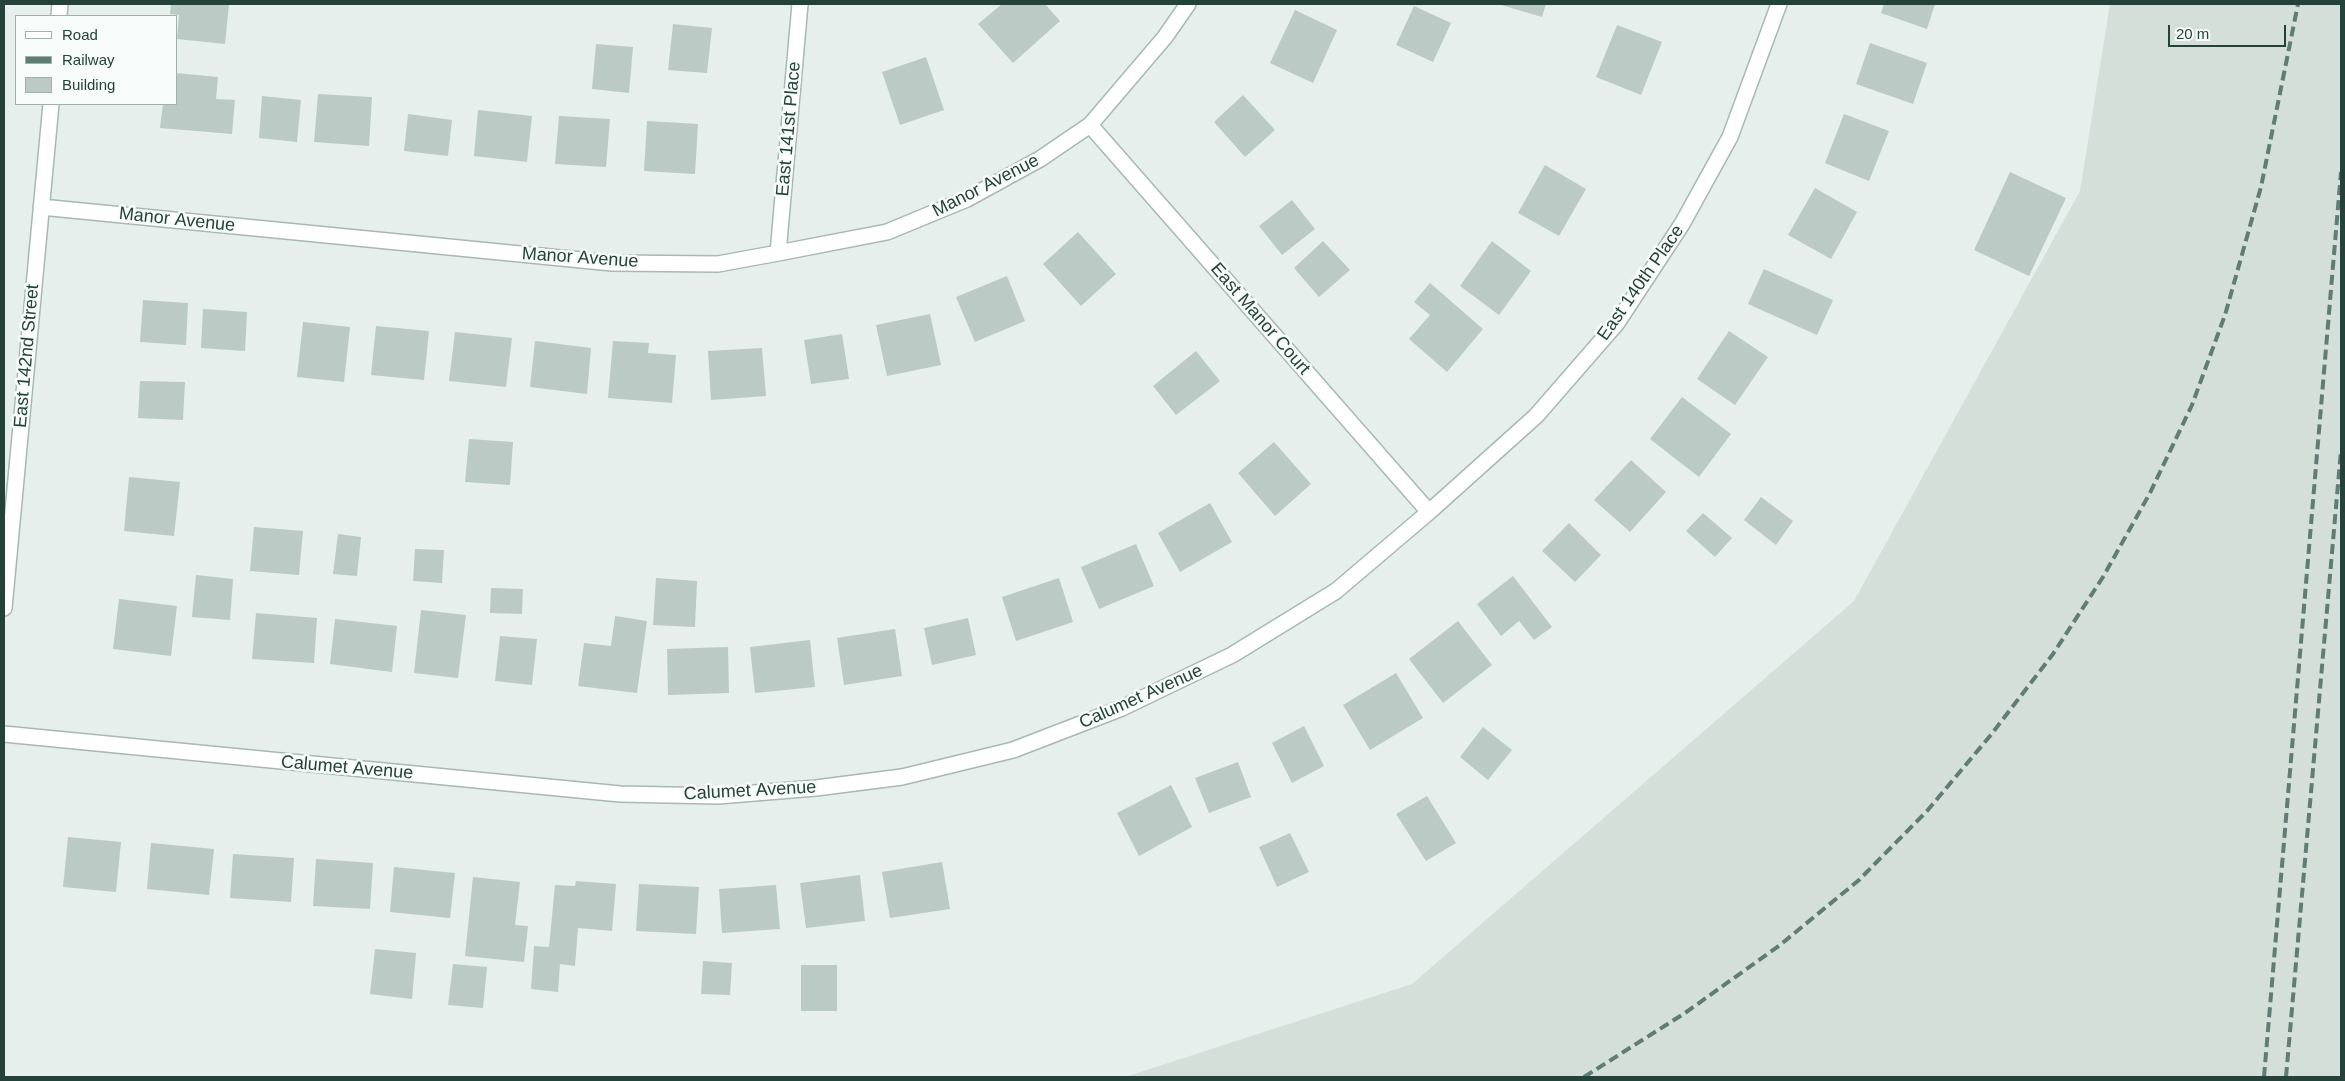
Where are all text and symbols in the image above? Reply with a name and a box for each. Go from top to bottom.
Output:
legend [15,15,178,105]
scale bar [2170,15,2288,47]
text: 20 m [2176,25,2209,42]
text: Road [62,26,98,43]
text: Railway [62,51,115,68]
street label: East 141st Place [772,61,806,197]
text: Building [62,76,115,93]
street label: Manor Avenue [929,150,1043,222]
street label: Manor Avenue [118,203,236,237]
street label: East 140th Place [1593,221,1689,345]
street label: Manor Avenue [521,243,639,273]
street label: East Manor Court [1206,259,1314,379]
street label: East 142nd Street [10,283,44,429]
street label: Calumet Avenue [1076,660,1206,734]
street label: Calumet Avenue [280,751,414,785]
street label: Calumet Avenue [683,777,817,805]

